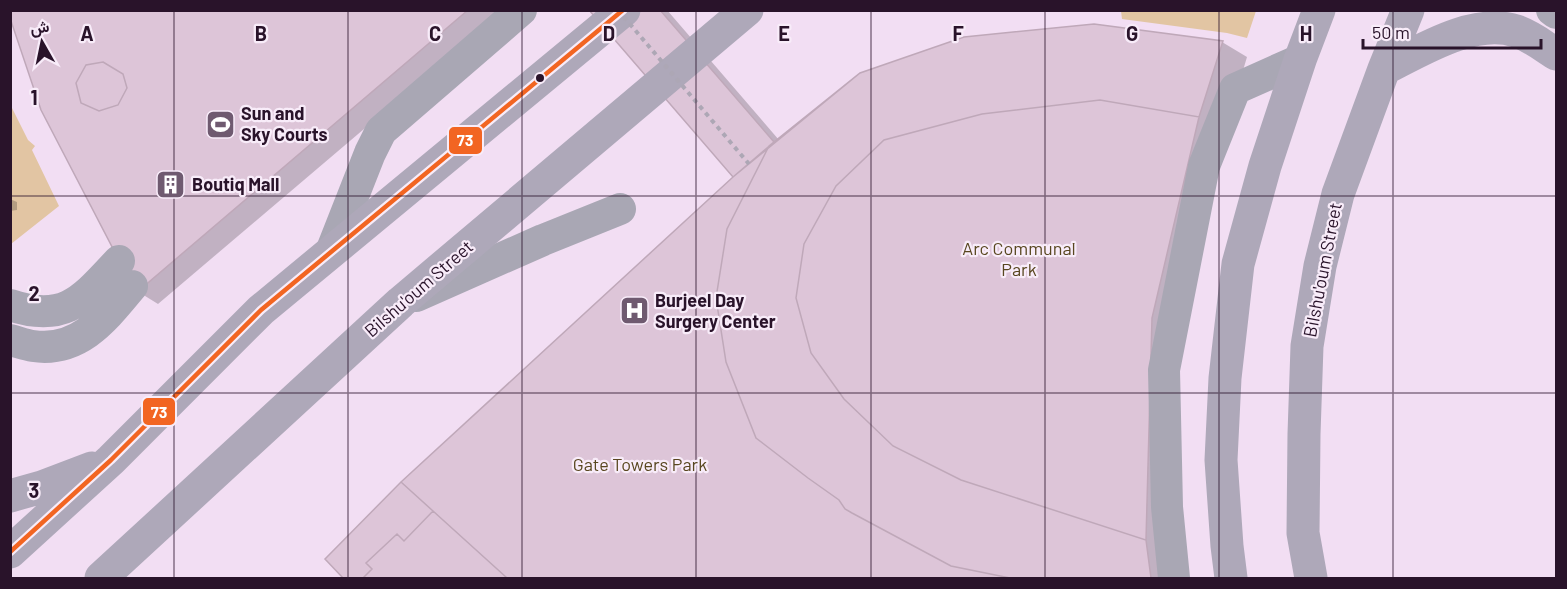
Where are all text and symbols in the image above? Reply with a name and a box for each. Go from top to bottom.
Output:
north arrow [12,12,72,72]
scale bar [1363,12,1542,50]
text: ش [29,16,51,39]
text: A [80,21,94,45]
text: B [255,21,267,45]
text: C [429,21,441,45]
text: D [603,21,615,45]
text: E [778,21,790,45]
text: F [952,21,964,45]
text: G [1126,21,1138,45]
text: H [1300,21,1312,45]
text: 50 m [1372,21,1410,43]
unlabelled marker [534,72,546,84]
text: 1 [30,85,38,109]
place label: Sun and Sky Courts [241,102,328,145]
sports icon: Sun and Sky Courts [204,108,236,140]
line badge: 73 [448,126,483,155]
text: 73 [457,130,473,149]
building icon: Boutiq Mall [155,169,187,201]
place label: Boutiq Mall [192,173,279,195]
street label: Bilshu'oum Street [1298,201,1346,339]
street label: Bilshu'oum Street [360,235,477,341]
park label: Arc Communal Park [962,237,1076,280]
text: 2 [28,281,40,305]
place label: Burjeel Day Surgery Center [655,289,776,332]
hospital icon: Burjeel Day Surgery Center [618,295,650,327]
line badge: 73 [142,397,176,426]
text: 73 [151,402,167,421]
park label: Gate Towers Park [573,453,707,475]
text: 3 [29,478,39,502]

